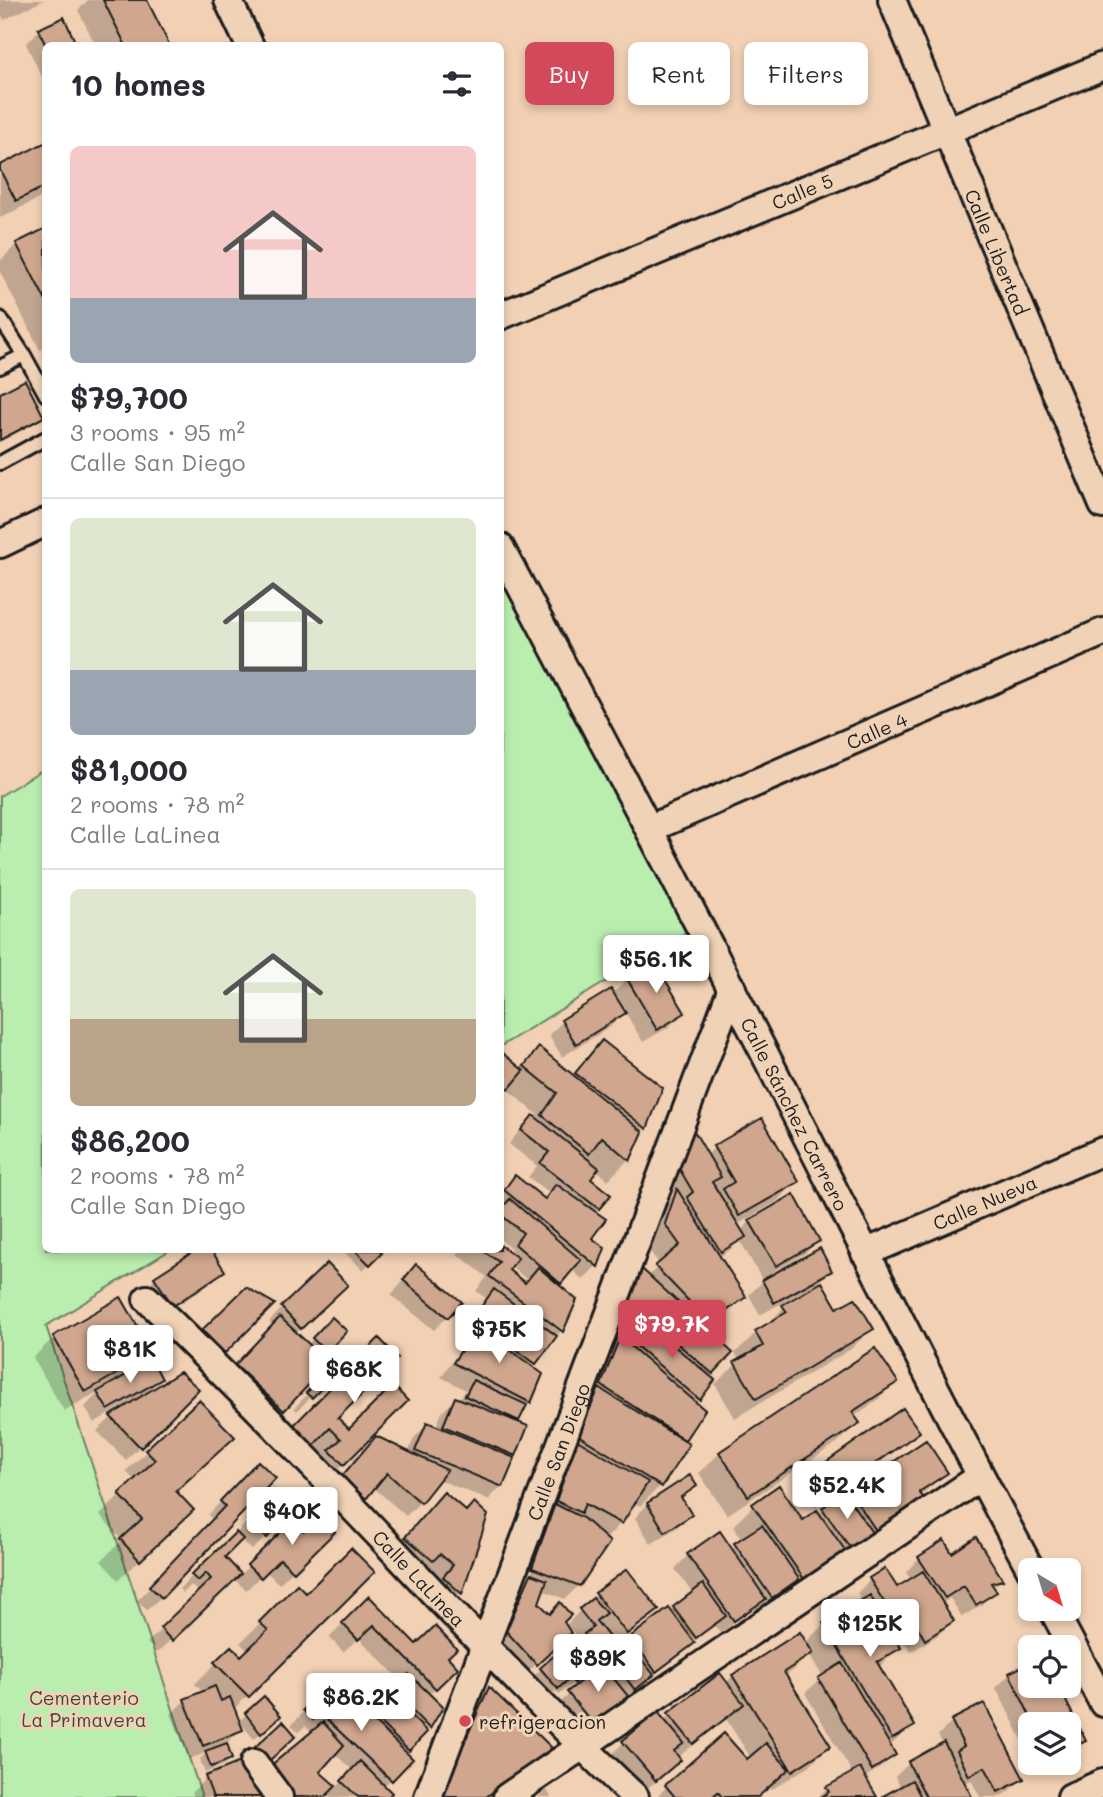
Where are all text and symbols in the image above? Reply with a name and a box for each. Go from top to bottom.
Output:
chip: Buy [525,42,614,105]
chip: Rent [628,42,730,105]
chip: Filters [744,42,868,105]
text: 10 homes [70,64,206,104]
icon: filters [438,65,476,103]
street label: Calle 5 [768,167,836,215]
street label: Calle Libertad [960,185,1035,319]
icon: home [210,192,336,318]
text: $79,700 [70,377,188,417]
text: 3 rooms · 95 m² [70,417,245,447]
text: Calle San Diego [70,447,245,477]
icon: home [210,564,336,690]
street label: Calle 4 [842,706,911,754]
text: $81,000 [70,749,188,789]
text: 2 rooms · 78 m² [70,789,244,819]
text: Calle LaLinea [70,819,221,849]
icon: home [210,935,336,1061]
pin: $56.1K [599,936,713,995]
text: $56.1K [619,943,693,973]
street label: Calle Sánchez Carrero [736,1013,855,1214]
text: $86,200 [70,1120,190,1160]
text: 2 rooms · 78 m² [70,1160,244,1190]
street label: Calle Nueva [929,1168,1040,1235]
text: Calle San Diego [70,1190,245,1220]
pin: $79.7K [615,1300,729,1360]
pin: $75K [458,1306,540,1365]
text: $79.7K [634,1308,710,1338]
text: $75K [471,1313,527,1343]
pin: $81K [89,1326,171,1385]
text: $81K [103,1333,157,1363]
pin: $68K [313,1346,395,1405]
text: $68K [325,1353,383,1383]
street label: Calle San Diego [521,1379,595,1524]
pin: $52.4K [790,1462,904,1521]
text: $52.4K [808,1469,886,1499]
pin: $40K [251,1488,333,1547]
text: $40K [263,1495,321,1525]
street label: Calle LaLinea [368,1524,471,1632]
north arrow [1018,1558,1082,1620]
map controls [1018,1558,1081,1775]
pin: $125K [821,1600,919,1659]
text: $125K [837,1607,903,1637]
pin: $89K [557,1634,639,1694]
button: locate [1018,1635,1081,1698]
text: $89K [569,1642,627,1672]
pin: $86.2K [304,1674,418,1733]
text: $86.2K [322,1681,400,1711]
park label: Cementerio La Primavera [21,1685,147,1732]
place label: refrigeracion [479,1709,606,1734]
button: layers [1018,1712,1081,1775]
marker: refrigeracion [457,1713,473,1729]

